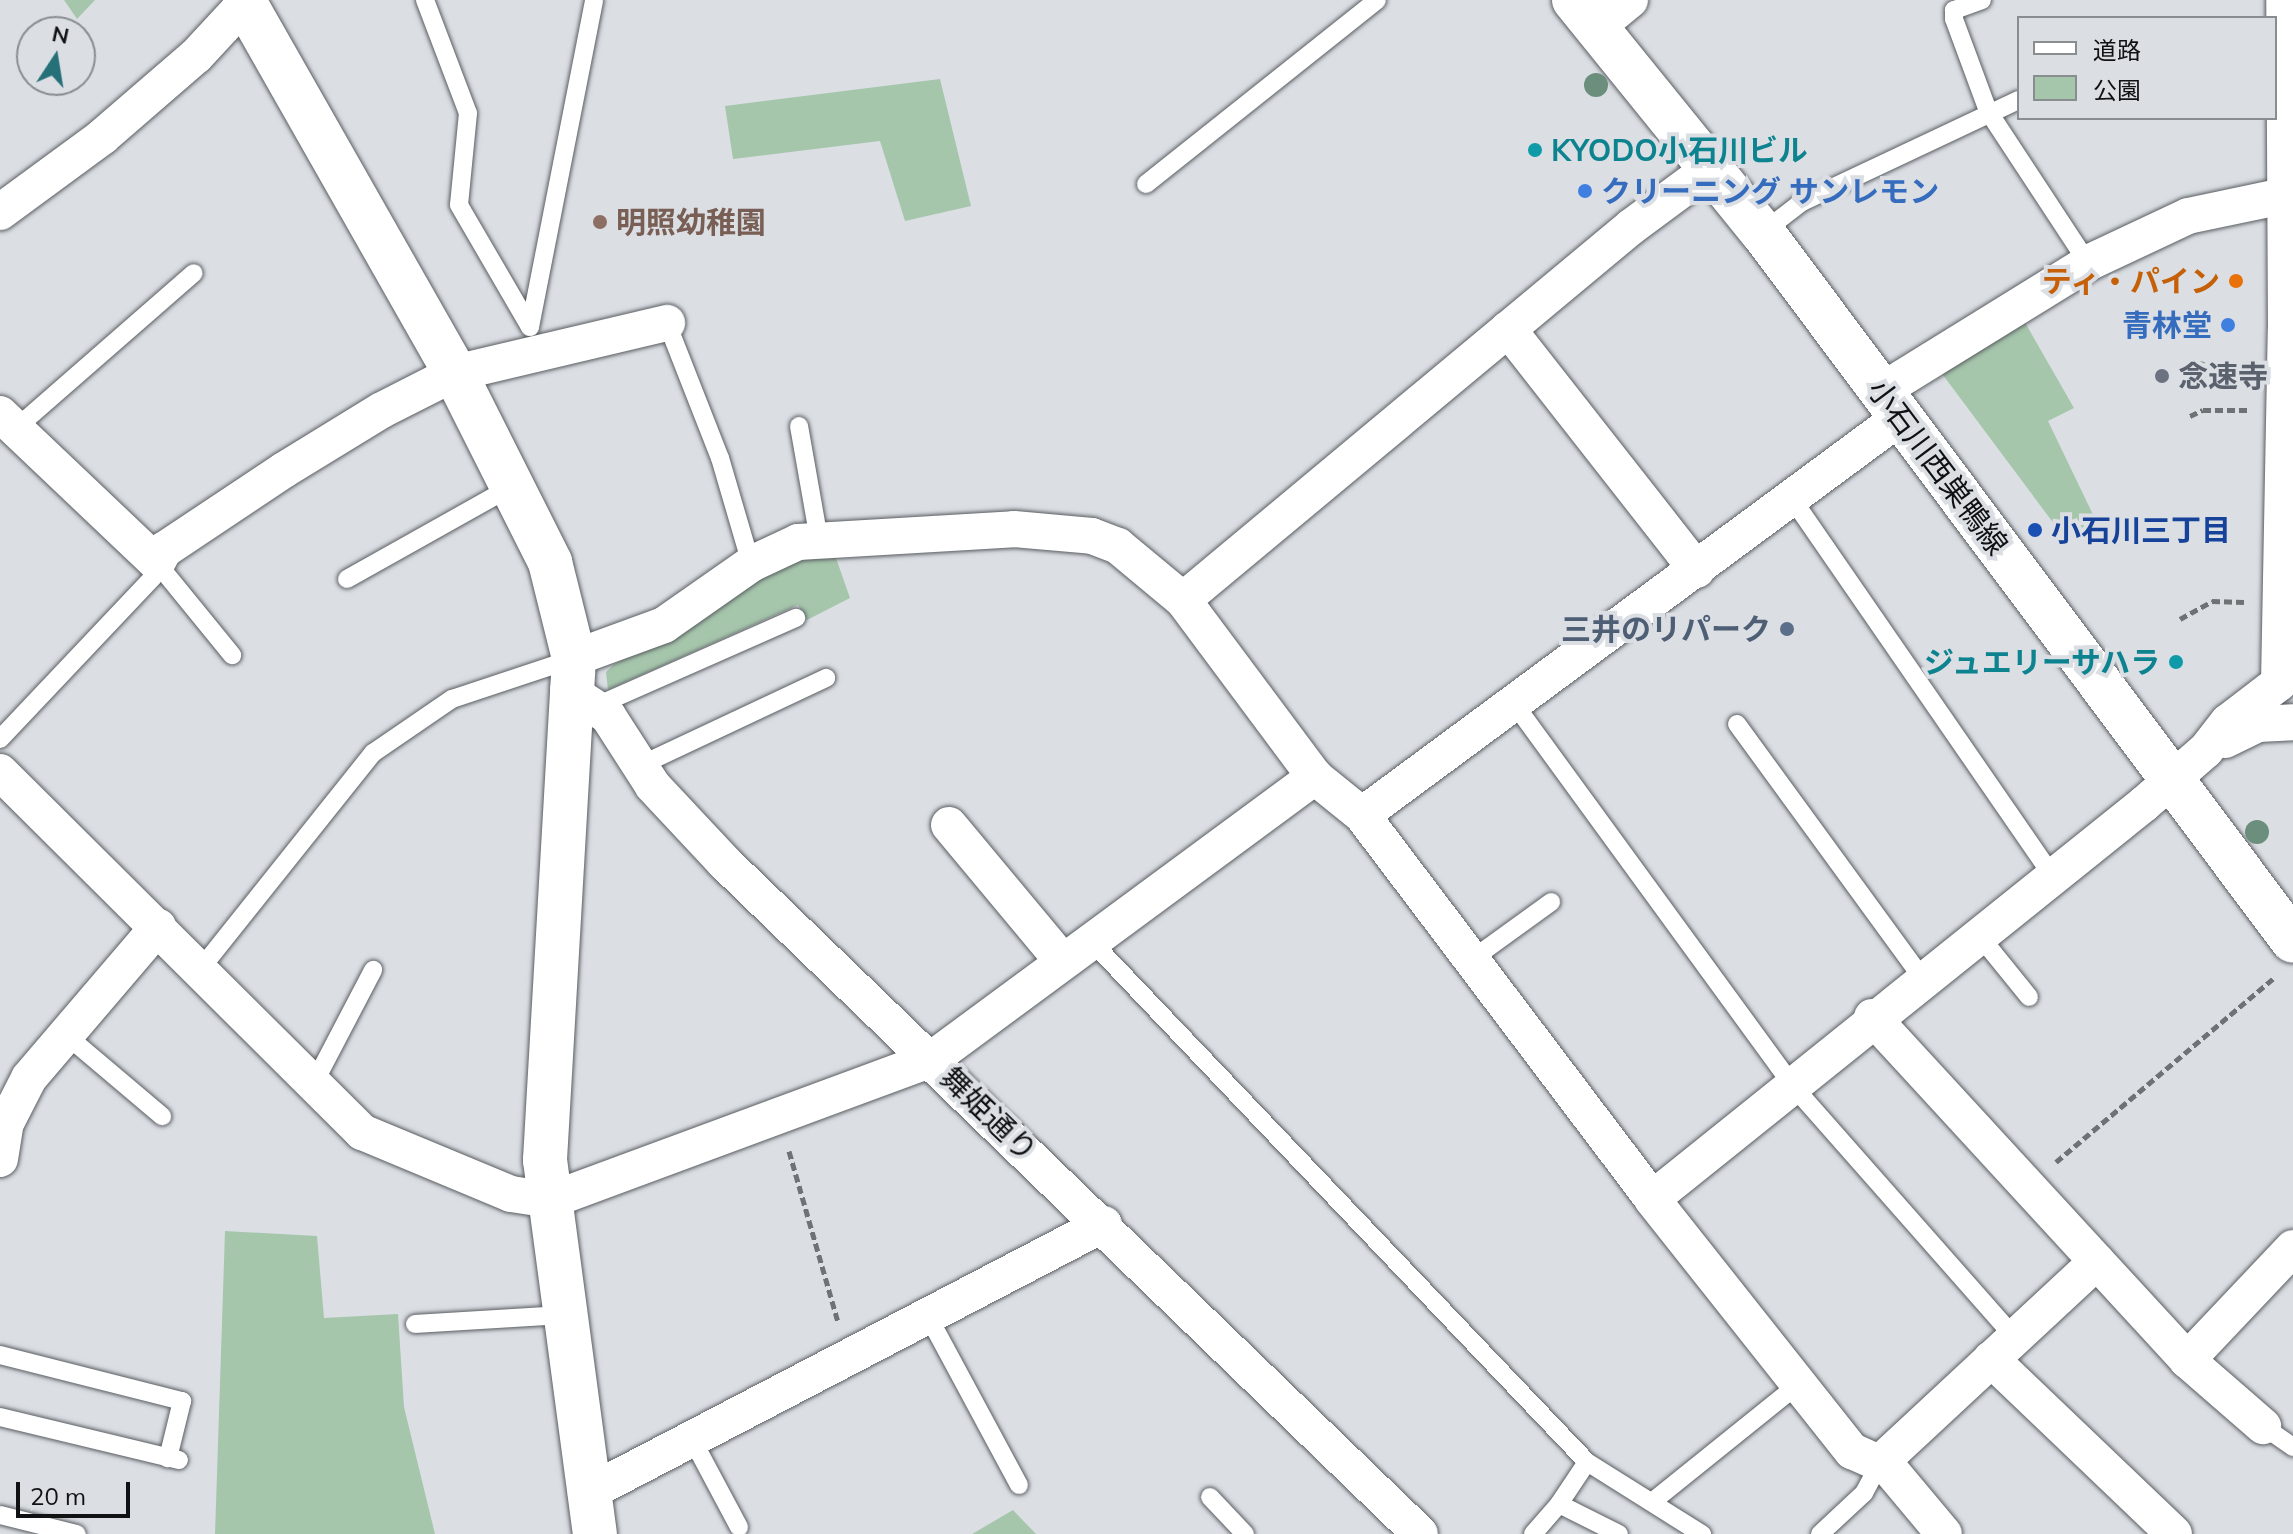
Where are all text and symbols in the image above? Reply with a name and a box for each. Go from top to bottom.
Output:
north arrow [16,16,96,96]
legend [2017,16,2277,120]
text: N [50,19,72,50]
text: 道路 [2093,35,2141,65]
text: 公園 [2093,75,2141,105]
place label: KYODO小石川ビル [1551,132,1808,168]
marker: KYODO小石川ビル [1526,141,1544,159]
place label: クリーニング サンレモン [1601,173,1939,209]
marker: クリーニング サンレモン [1576,182,1594,200]
place label: 明照幼稚園 [616,204,766,240]
marker: 明照幼稚園 [591,213,609,231]
place label: ティ・パイン [2040,263,2220,299]
marker: ティ・パイン [2227,272,2245,290]
place label: 青林堂 [2122,307,2212,343]
marker: 青林堂 [2219,316,2237,334]
place label: 念速寺 [2178,358,2268,394]
marker: 念速寺 [2153,367,2171,385]
street label: 小石川西巣鴨線 [1860,372,2016,562]
place label: 小石川三丁目 [2051,512,2231,548]
marker: 小石川三丁目 [2026,521,2044,539]
place label: 三井のリパーク [1561,611,1771,647]
marker: 三井のリパーク [1778,620,1796,638]
place label: ジュエリーサハラ [1920,644,2160,680]
marker: ジュエリーサハラ [2167,653,2185,671]
street label: 舞姫通り [933,1059,1045,1169]
scale bar [20,1466,134,1516]
text: 20 m [30,1481,86,1511]

